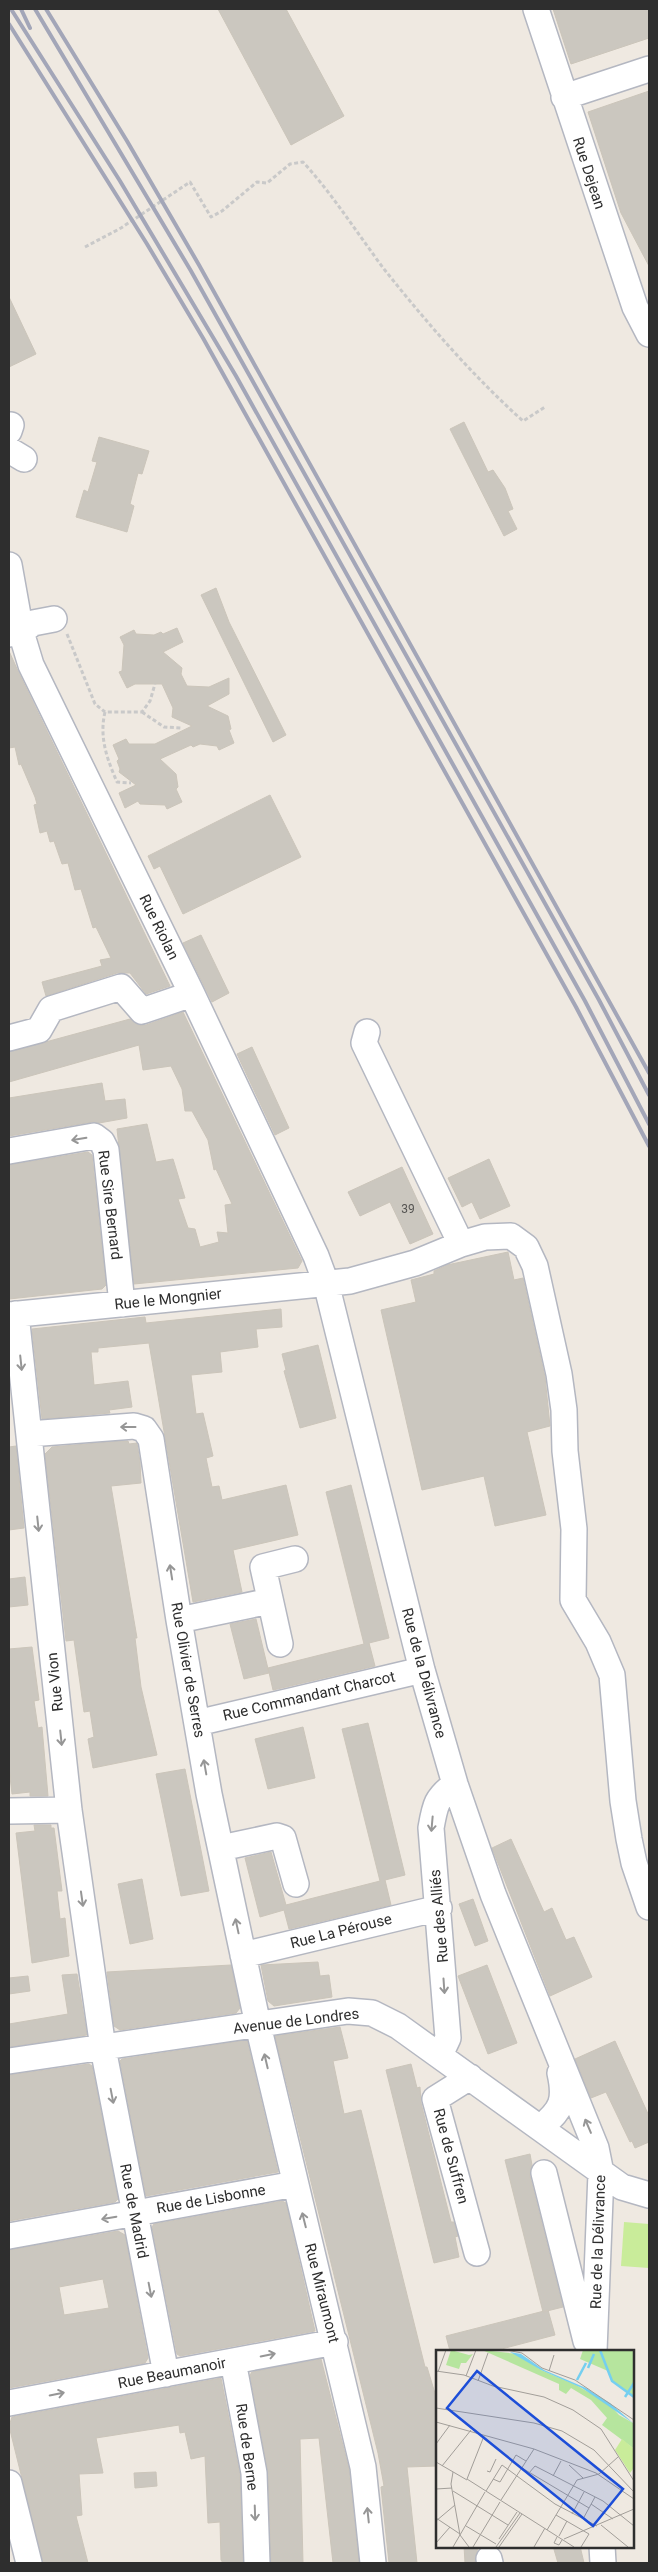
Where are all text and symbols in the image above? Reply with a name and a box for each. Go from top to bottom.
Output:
street label: Rue Dejean [569,135,609,211]
street label: Rue Riolan [135,891,183,963]
one-way arrow [71,1134,87,1144]
street label: Rue Sire Bernard [94,1149,126,1261]
house number: 39 [401,1202,415,1216]
street label: Rue le Mongnier [113,1284,223,1314]
one-way arrow [16,1354,26,1370]
one-way arrow [121,1422,137,1432]
one-way arrow [33,1516,43,1532]
one-way arrow [166,1564,176,1580]
street label: Rue Olivier de Serres [167,1601,209,1739]
street label: Rue de la Délivrance [398,1606,450,1740]
street label: Rue Vion [43,1652,67,1712]
street label: Rue Commandant Charcot [221,1667,397,1725]
one-way arrow [56,1730,66,1746]
one-way arrow [199,1759,209,1775]
one-way arrow [427,1816,437,1832]
street label: Rue des Alliés [426,1869,452,1963]
one-way arrow [77,1891,87,1907]
street label: Rue La Pérouse [288,1910,394,1952]
one-way arrow [232,1918,241,1934]
one-way arrow [440,1978,449,1994]
street label: Avenue de Londres [232,2004,360,2038]
one-way arrow [261,2054,270,2070]
one-way arrow [108,2087,117,2103]
street label: Rue de Suffren [430,2106,472,2206]
one-way arrow [582,2119,592,2134]
street label: Rue de Madrid [116,2162,152,2260]
street label: Rue de la Délivrance [587,2175,609,2309]
street label: Rue de Lisbonne [155,2181,267,2217]
one-way arrow [299,2212,308,2228]
one-way arrow [102,2213,118,2223]
street label: Rue Miraumont [301,2241,343,2345]
one-way arrow [146,2281,155,2297]
one-way arrow [260,2349,276,2359]
inset map [436,2350,633,2547]
street label: Rue Beaumanoir [116,2354,228,2392]
one-way arrow [48,2389,64,2399]
street label: Rue de Berne [232,2402,262,2492]
one-way arrow [250,2504,260,2521]
one-way arrow [363,2507,373,2523]

